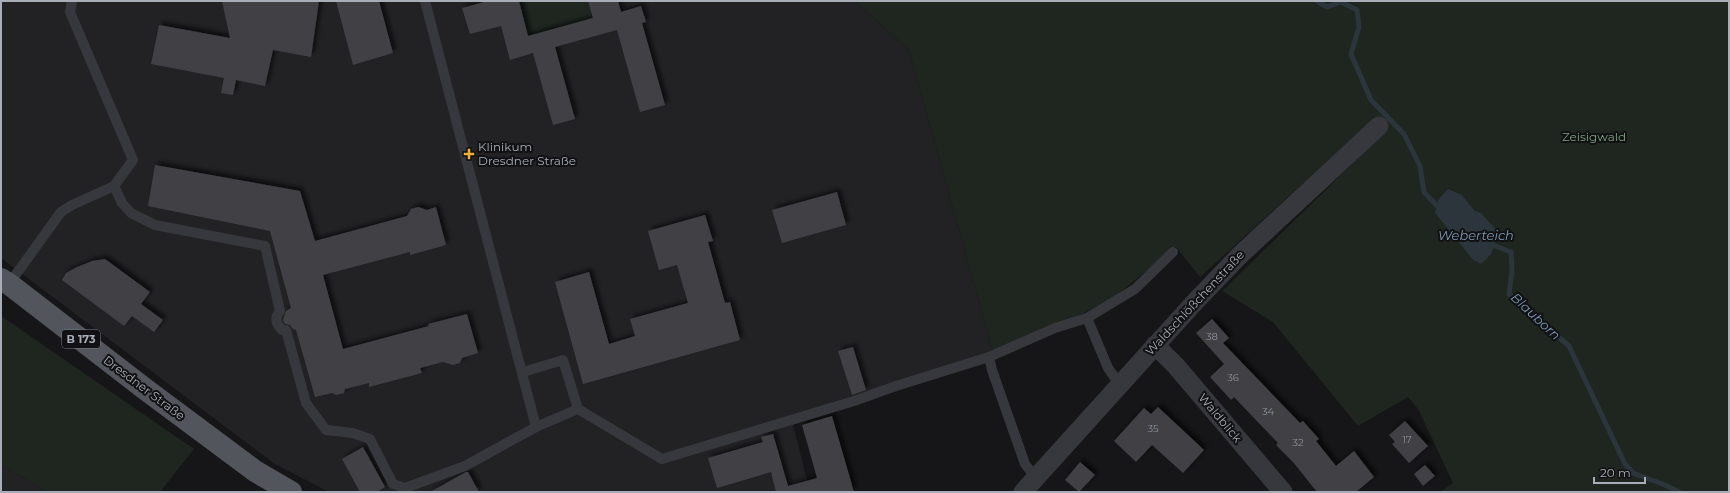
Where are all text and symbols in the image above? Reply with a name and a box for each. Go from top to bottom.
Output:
park label: Zeisigwald [1562,129,1626,144]
place label: Klinikum Dresdner Straße [478,139,576,168]
marker: Klinikum Dresdner Straße [463,148,475,160]
water label: Weberteich [1438,227,1514,243]
street label: Waldschlößchenstraße [1142,247,1247,358]
water label: Blauborn [1508,289,1564,343]
road number: B 173 [62,330,100,348]
house number: 38 [1206,330,1218,343]
street label: Dresdner Straße [101,352,188,423]
house number: 36 [1227,371,1239,384]
street label: Waldblick [1195,390,1246,446]
house number: 34 [1262,405,1275,418]
house number: 35 [1147,422,1159,435]
house number: 17 [1402,433,1412,446]
house number: 32 [1292,436,1304,449]
scale bar [1594,459,1645,485]
text: 20 m [1600,465,1631,480]

